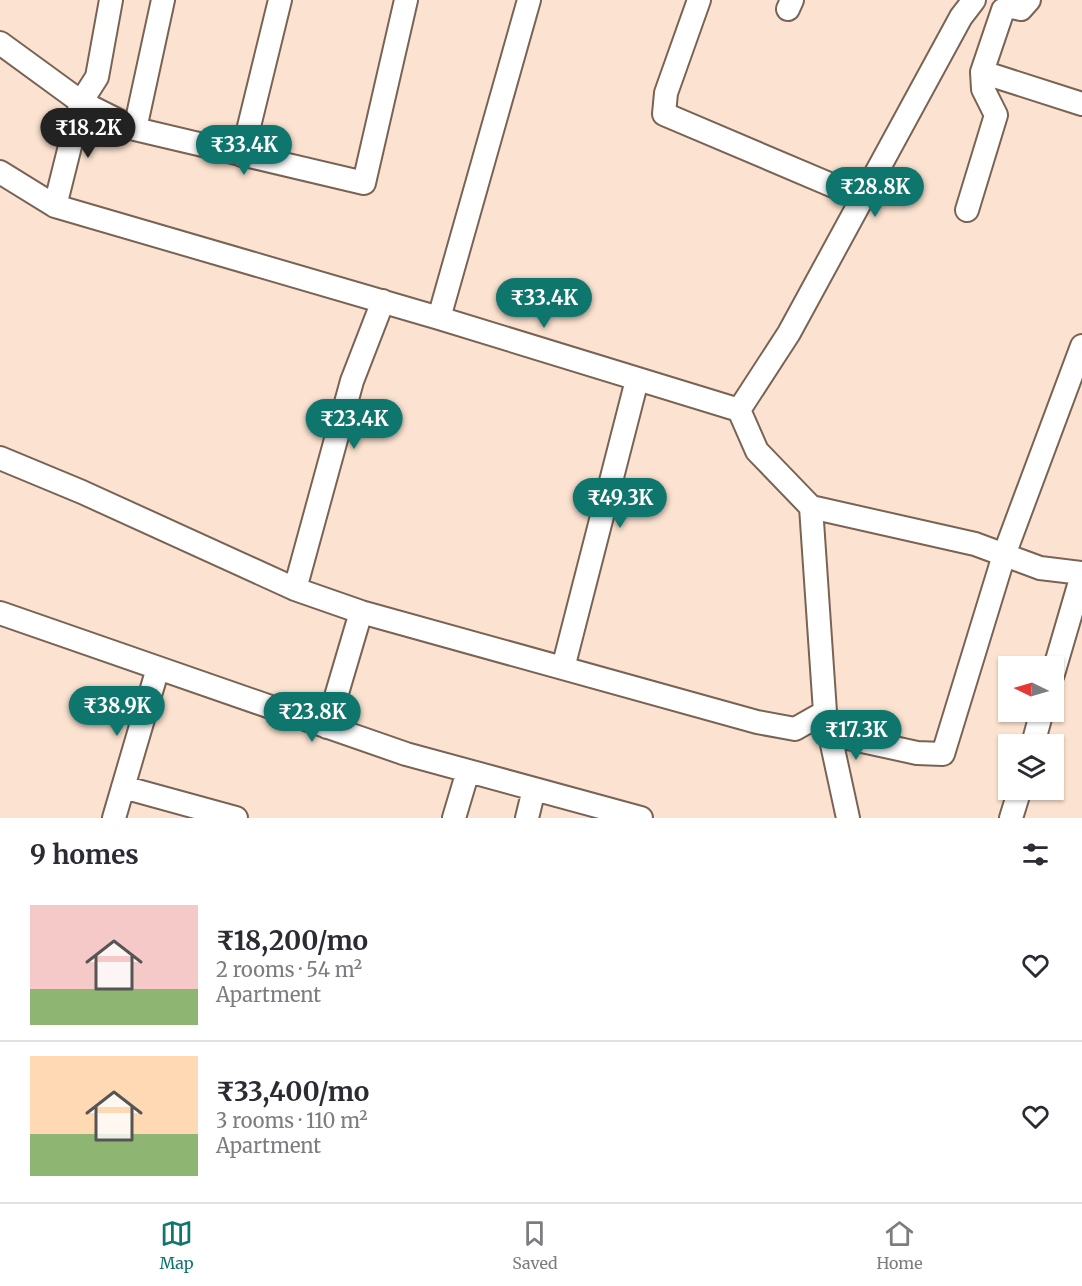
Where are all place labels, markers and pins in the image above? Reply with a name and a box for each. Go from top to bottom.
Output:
pin: ₹18.2K [39,108,137,159]
pin: ₹33.4K [195,125,293,176]
pin: ₹28.8K [826,167,924,218]
pin: ₹33.4K [495,278,593,329]
pin: ₹23.4K [305,399,403,450]
pin: ₹49.3K [571,478,669,529]
pin: ₹38.9K [68,686,166,737]
pin: ₹23.8K [263,692,361,743]
pin: ₹17.3K [807,710,905,761]

